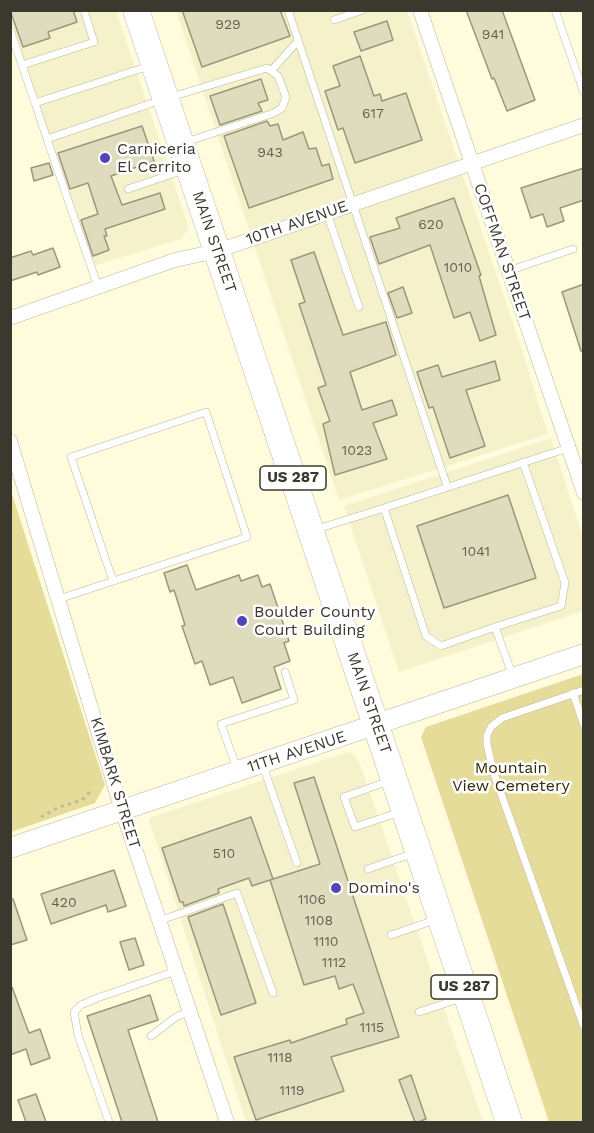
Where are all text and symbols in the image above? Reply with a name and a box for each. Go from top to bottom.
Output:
house number: 929 [215,17,241,33]
house number: 941 [482,27,504,43]
house number: 617 [362,106,384,122]
place label: Carniceria El Cerrito [117,139,196,177]
house number: 943 [257,145,283,161]
marker: Carniceria El Cerrito [98,151,112,165]
street label: COFFMAN STREET [469,181,535,323]
street label: MAIN STREET [188,189,240,295]
street label: 10TH AVENUE [244,197,350,249]
house number: 620 [418,217,444,233]
house number: 1010 [444,260,472,276]
house number: 1023 [342,443,372,459]
road number: US 287 [260,466,326,490]
house number: 1041 [462,544,490,560]
place label: Boulder County Court Building [254,602,375,640]
marker: Boulder County Court Building [235,614,249,628]
street label: MAIN STREET [343,650,395,756]
street label: KIMBARK STREET [86,715,144,851]
street label: 11TH AVENUE [245,727,349,777]
park label: Mountain View Cemetery [452,758,570,796]
house number: 510 [213,846,235,862]
place label: Domino's [348,878,420,898]
marker: Domino's [329,881,343,895]
house number: 1106 [298,892,326,908]
house number: 420 [51,895,77,911]
house number: 1108 [305,913,333,929]
house number: 1110 [313,934,339,950]
house number: 1112 [322,955,346,971]
road number: US 287 [431,975,497,999]
house number: 1115 [360,1020,384,1036]
house number: 1118 [267,1050,293,1066]
house number: 1119 [279,1083,305,1099]

